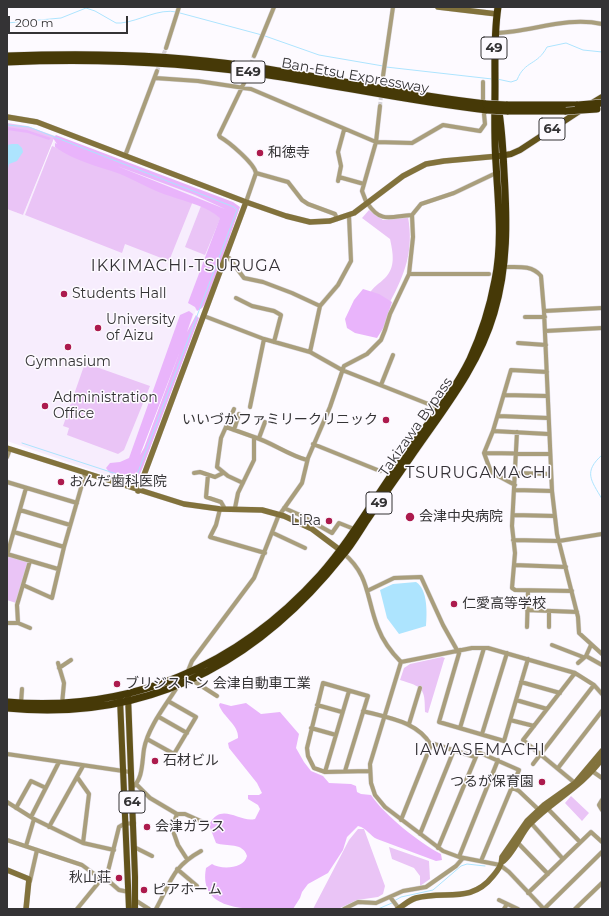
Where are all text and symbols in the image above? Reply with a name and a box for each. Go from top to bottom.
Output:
scale bar [10,8,130,34]
text: 200 m [15,15,54,30]
road number: 49 [481,37,507,59]
street label: Ban-Etsu Expressway [280,55,430,97]
road number: E49 [231,61,265,83]
road number: 64 [539,118,565,140]
place label: 和徳寺 [268,145,310,161]
marker: 和徳寺 [255,148,265,158]
district label: IKKIMACHI-TSURUGA [91,256,281,276]
place label: Students Hall [72,286,166,302]
marker: Students Hall [59,289,69,299]
place label: University of Aizu [106,312,175,344]
marker: University of Aizu [93,323,103,333]
marker: Gymnasium [63,342,73,352]
place label: Gymnasium [25,354,111,370]
street label: Takizawa Bypass [376,374,456,480]
place label: Administration Office [53,390,158,422]
marker: Administration Office [40,401,50,411]
place label: いいづかファミリークリニック [182,412,378,428]
marker: いいづかファミリークリニック [381,415,391,425]
district label: TSURUGAMACHI [405,463,553,483]
place label: おんだ歯科医院 [69,474,167,490]
marker: おんだ歯科医院 [56,477,66,487]
road number: 49 [366,492,392,514]
place label: 会津中央病院 [419,509,503,525]
marker: 会津中央病院 [404,511,416,523]
place label: LiRa [291,513,321,529]
marker: LiRa [324,516,334,526]
place label: 仁愛高等学校 [462,596,546,612]
marker: 仁愛高等学校 [449,599,459,609]
place label: ブリジストン 会津自動車工業 [125,676,311,692]
marker: ブリジストン 会津自動車工業 [112,679,122,689]
district label: IAWASEMACHI [414,740,546,760]
place label: 石材ビル [163,753,219,769]
marker: 石材ビル [150,756,160,766]
place label: つるが保育園 [450,774,534,790]
marker: つるが保育園 [537,777,547,787]
road number: 64 [119,791,145,813]
place label: 会津ガラス [155,819,225,835]
marker: 会津ガラス [142,822,152,832]
place label: 秋山荘 [69,870,111,886]
marker: 秋山荘 [114,873,124,883]
place label: ピアホーム [152,882,222,898]
marker: ピアホーム [139,885,149,895]

